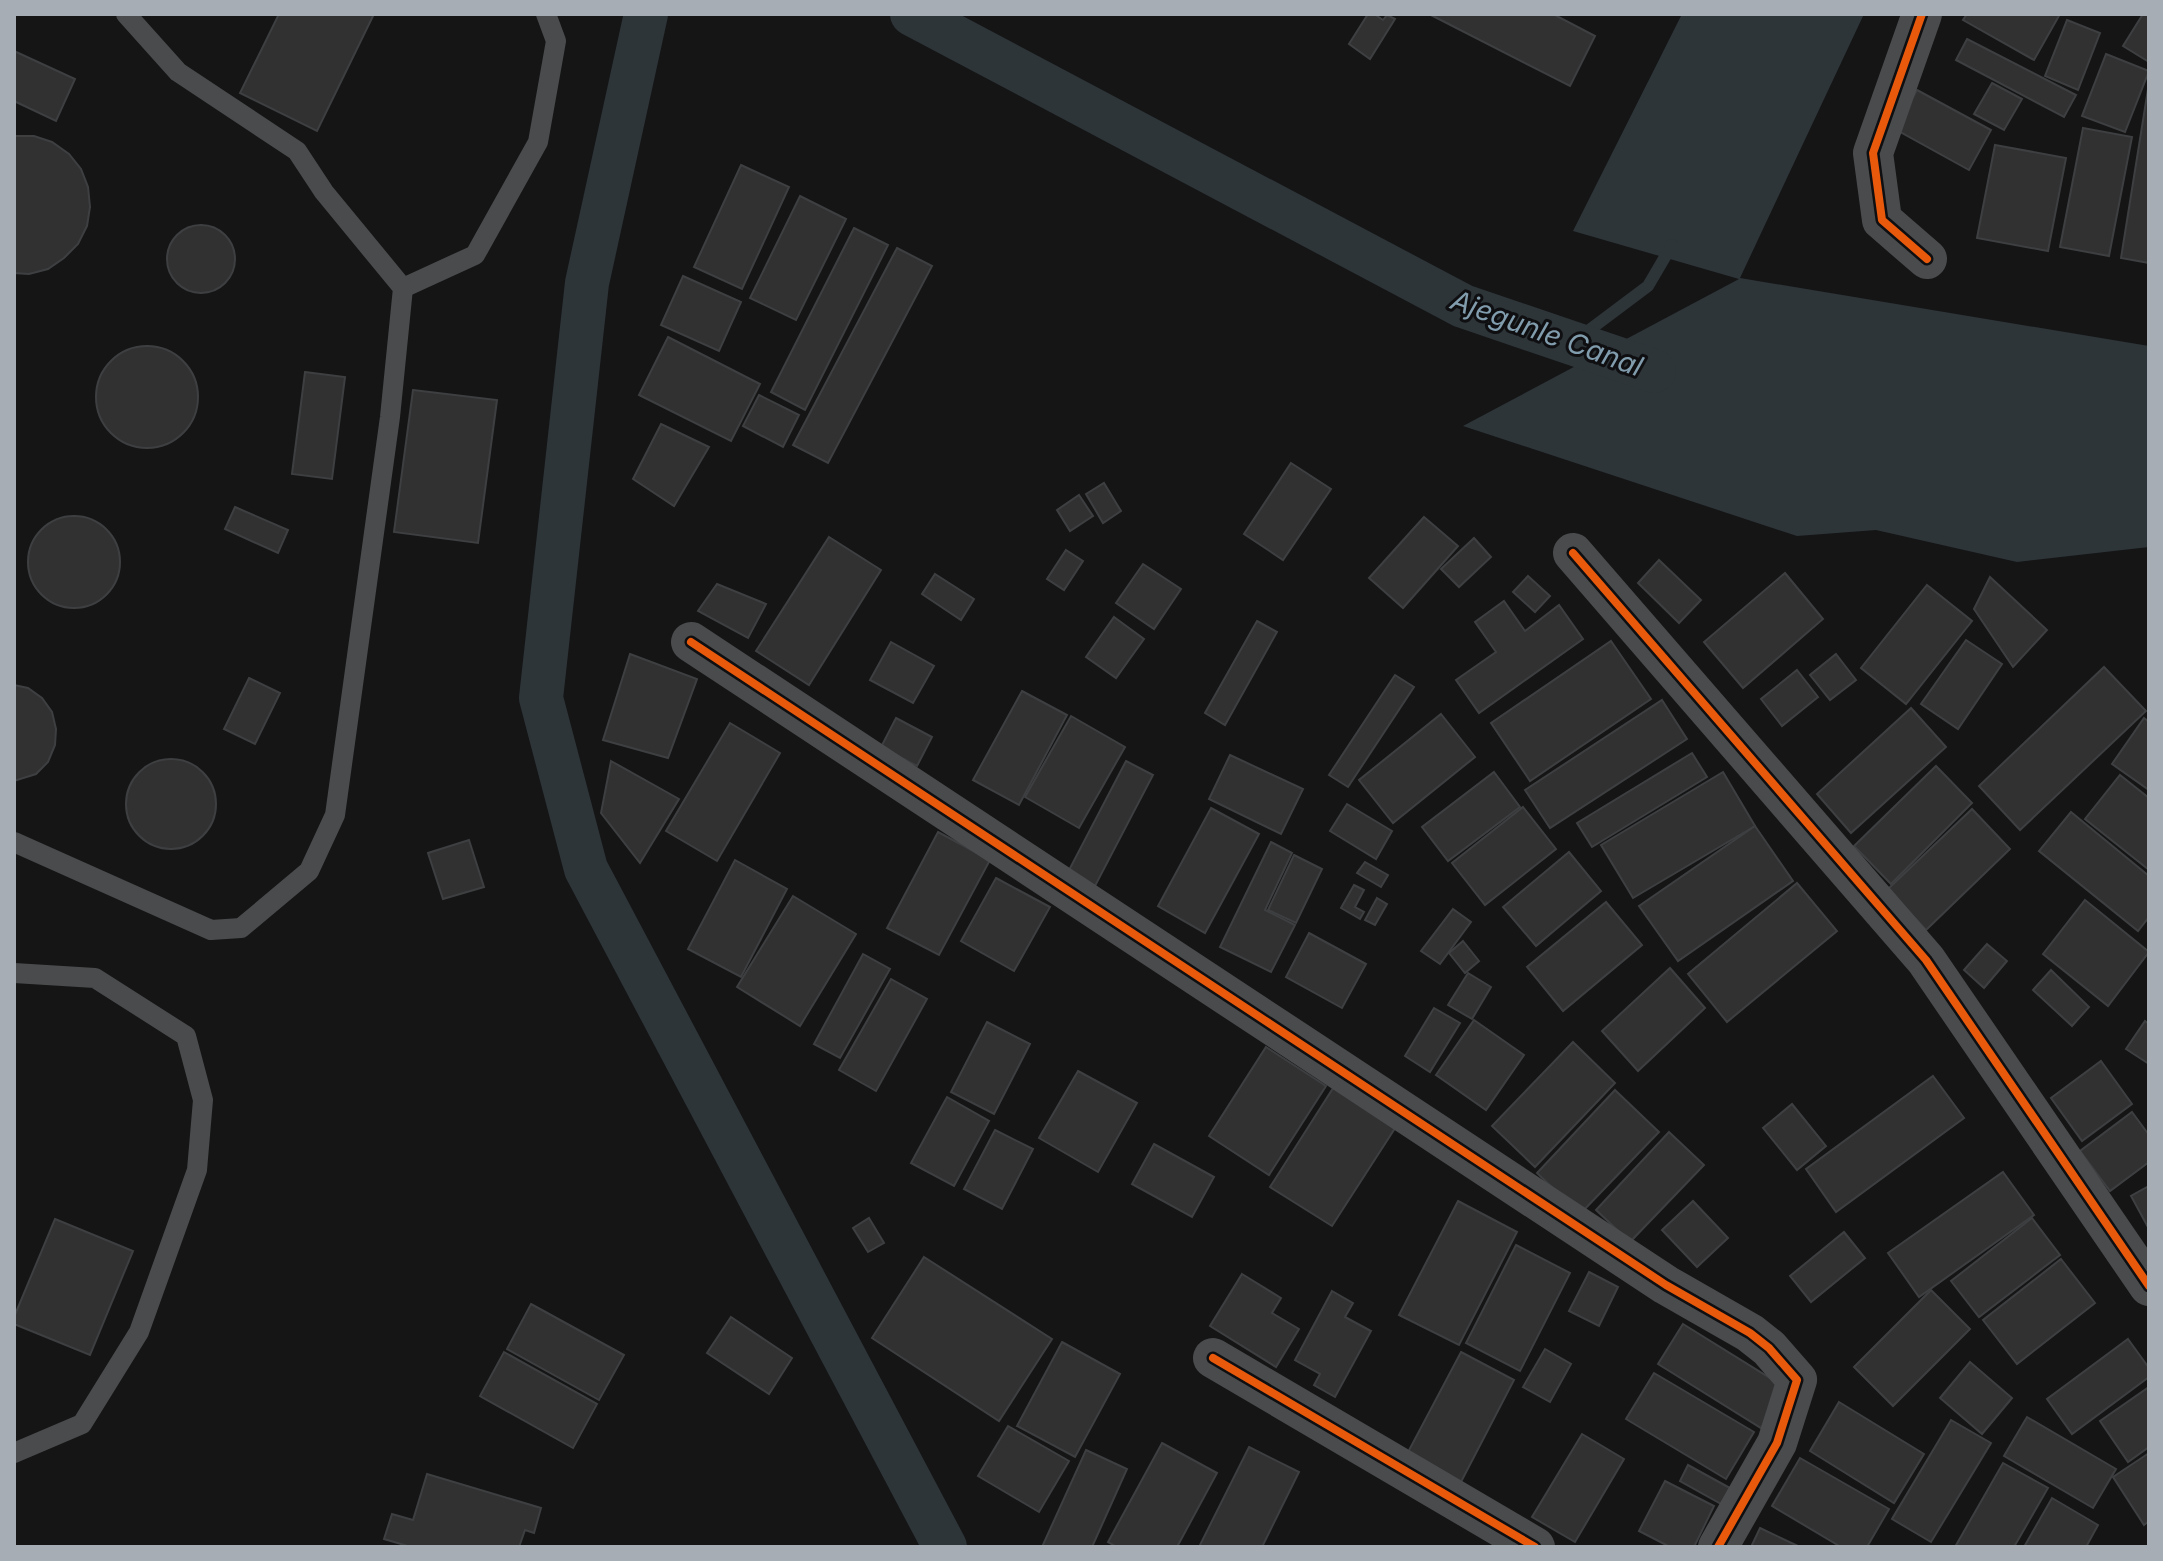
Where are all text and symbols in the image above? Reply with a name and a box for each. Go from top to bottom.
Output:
water label: Ajegunle Canal [1446,282,1648,383]

